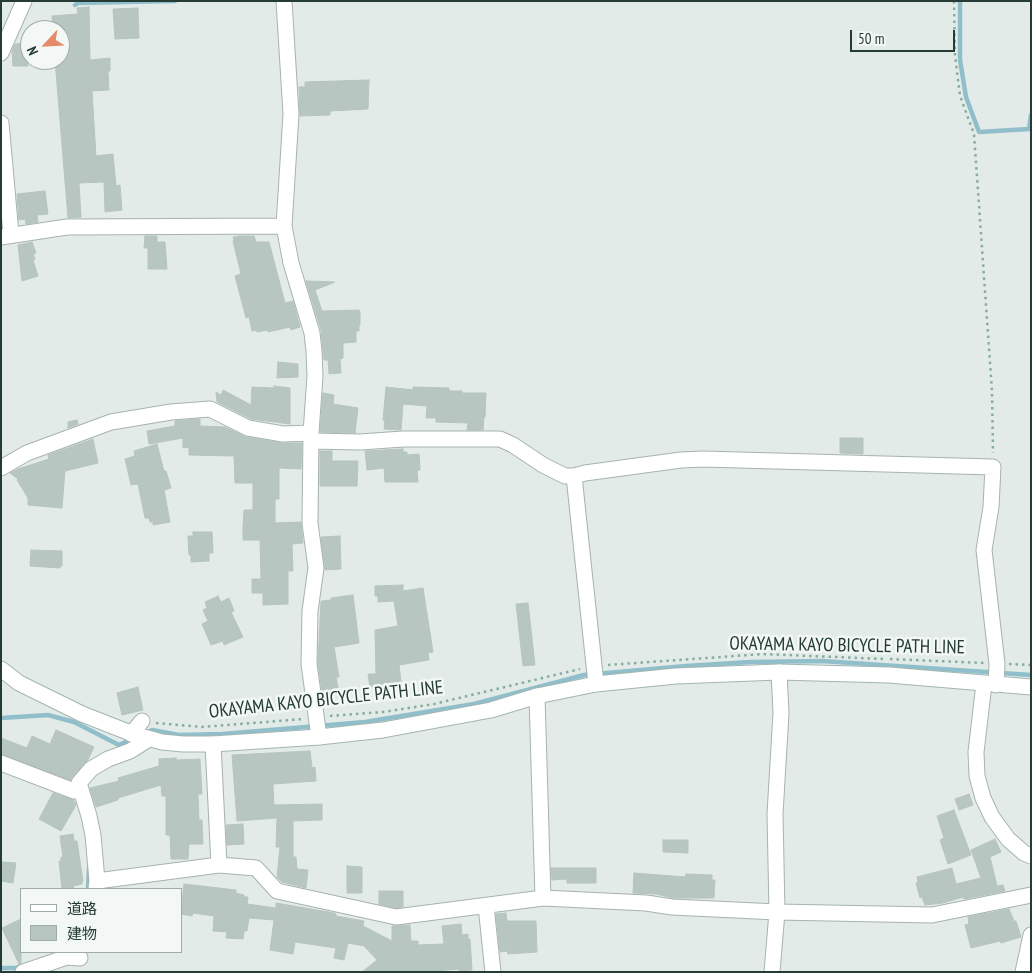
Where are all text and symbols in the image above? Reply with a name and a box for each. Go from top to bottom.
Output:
north arrow [20,20,70,70]
scale bar [852,20,957,52]
text: 50 m [858,29,884,48]
text: N [23,44,42,58]
street label: OKAYAMA KAYO BICYCLE PATH LINE [729,633,965,659]
street label: OKAYAMA KAYO BICYCLE PATH LINE [208,676,444,724]
legend [20,888,182,953]
text: 道路 [67,899,97,918]
text: 建物 [67,924,97,943]

